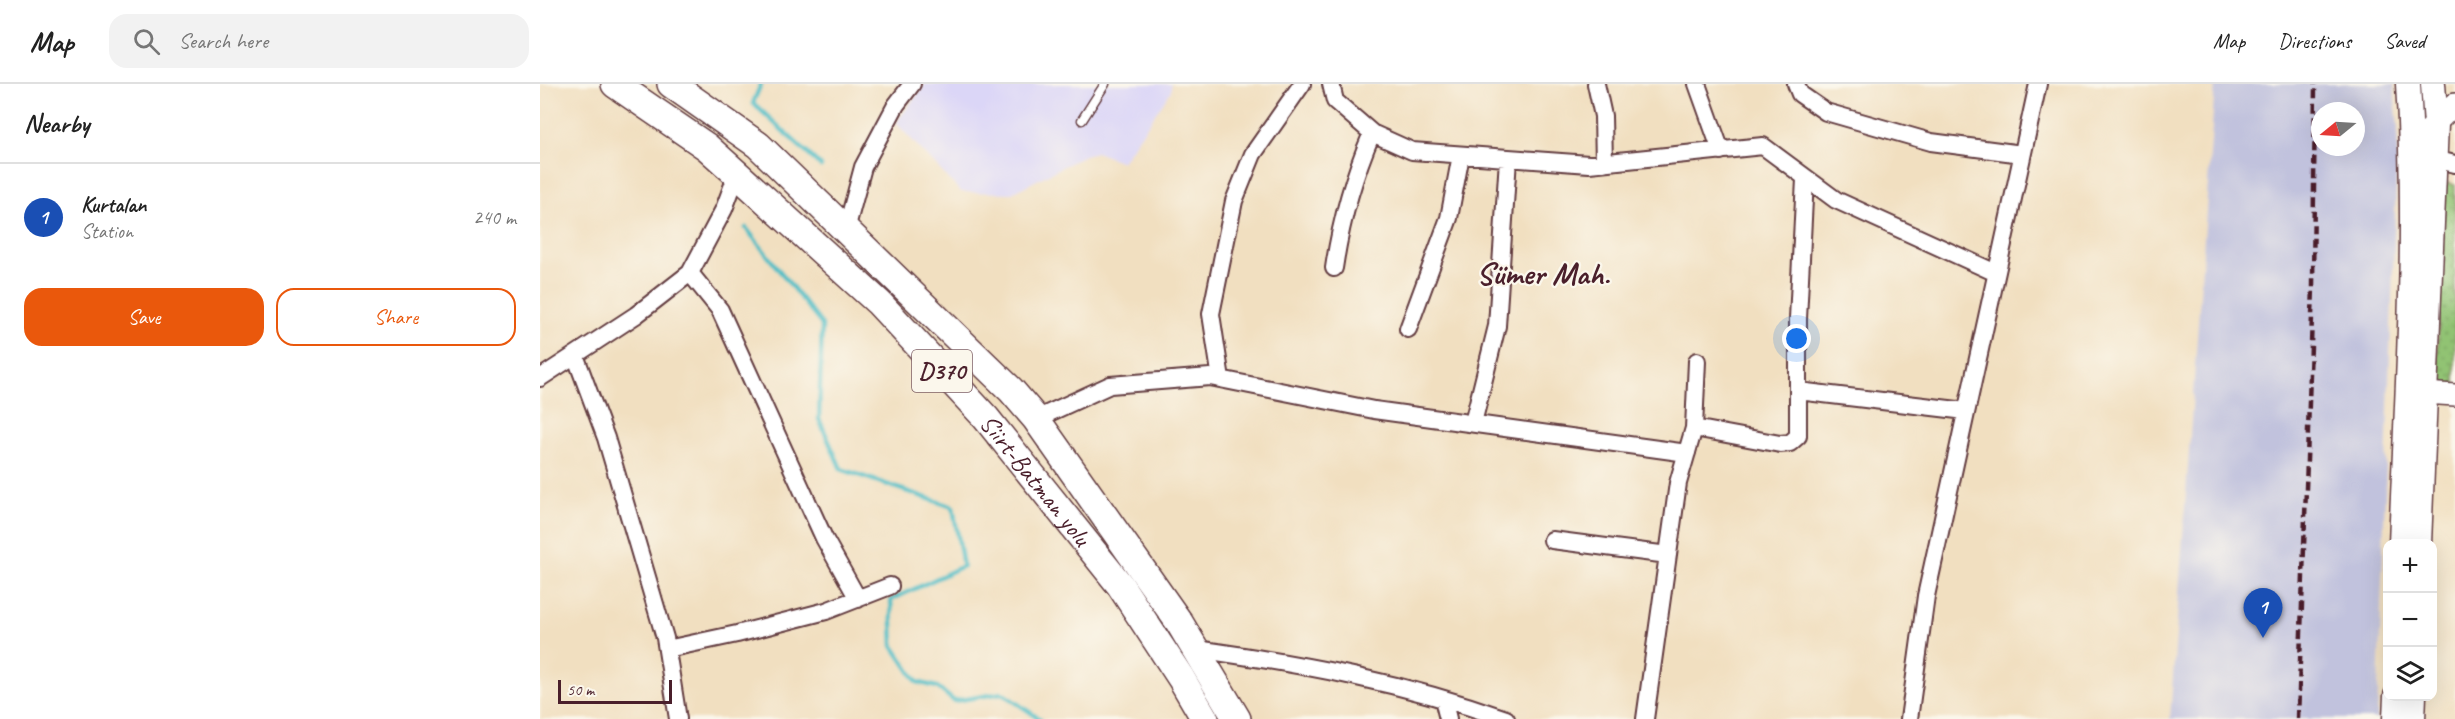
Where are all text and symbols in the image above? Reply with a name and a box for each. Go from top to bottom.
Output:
search box [109,14,529,68]
text: Map [30,24,73,59]
icon: search [130,25,163,58]
text: Search here [178,27,268,55]
text: Map [2213,28,2245,54]
text: Directions [2278,28,2351,54]
text: Saved [2384,28,2425,54]
north arrow [2311,102,2365,156]
text: Nearby [24,107,89,140]
text: Kurtalan [81,191,146,219]
text: 1 [39,205,48,230]
text: 240 m [473,205,516,230]
text: Station [81,219,133,244]
district label: Sümer Mah. [1476,253,1610,294]
button: Save [24,288,264,346]
button: Share [276,288,516,346]
your location [1782,324,1811,353]
road number: D370 [912,350,972,392]
street label: Siirt-Batman yolu [972,408,1099,554]
map controls [2383,539,2437,701]
button: + [2383,539,2437,593]
pin: 1 [2244,588,2282,638]
button: − [2383,593,2437,647]
button: layers [2383,647,2437,701]
scale bar [558,677,672,704]
text: 50 m [567,680,594,700]

